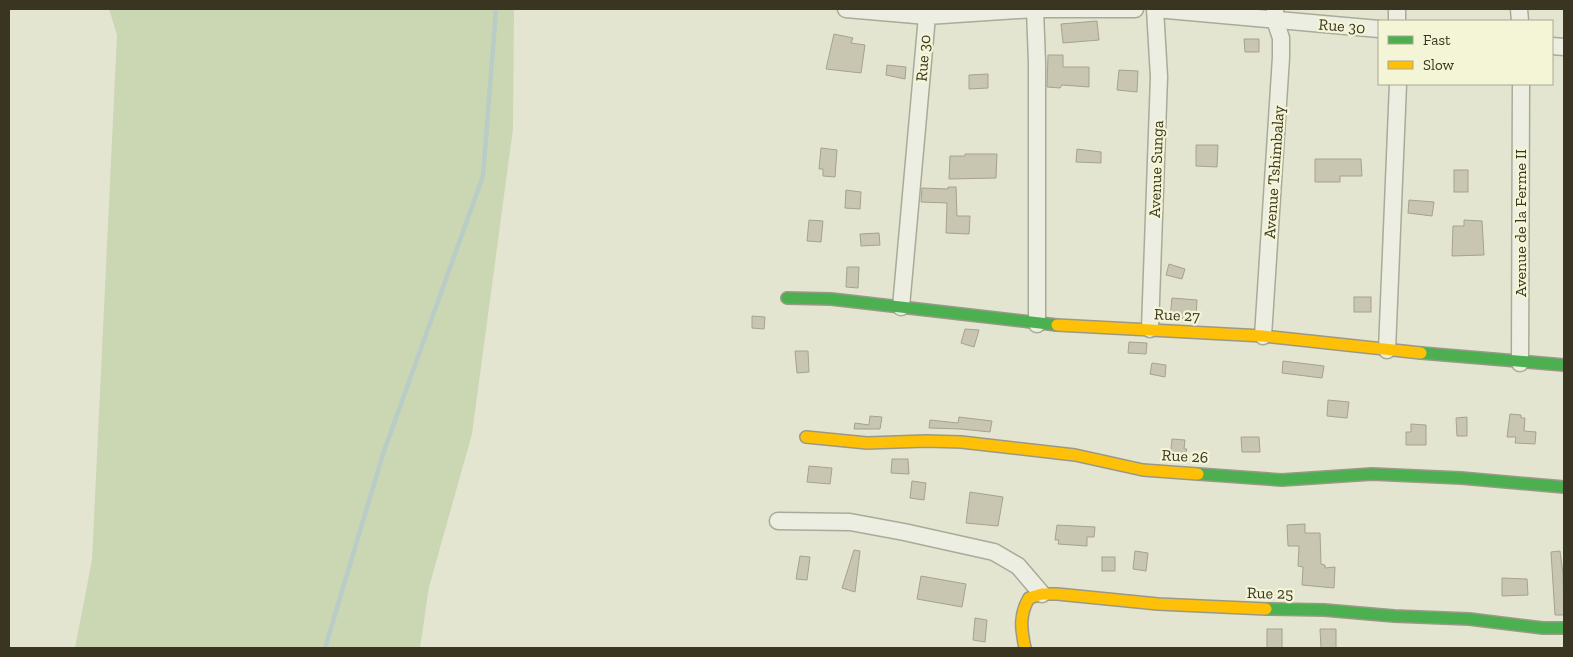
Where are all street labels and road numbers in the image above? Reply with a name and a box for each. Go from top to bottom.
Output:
street label: Rue 30 [1318,14,1366,38]
street label: Rue 30 [911,34,935,82]
street label: Avenue Tshimbalay [1260,104,1288,239]
street label: Avenue Sunga [1145,120,1167,218]
street label: Avenue de la Ferme II [1511,149,1530,297]
street label: Rue 27 [1154,304,1201,326]
street label: Rue 26 [1161,445,1209,467]
street label: Rue 25 [1247,583,1293,603]

